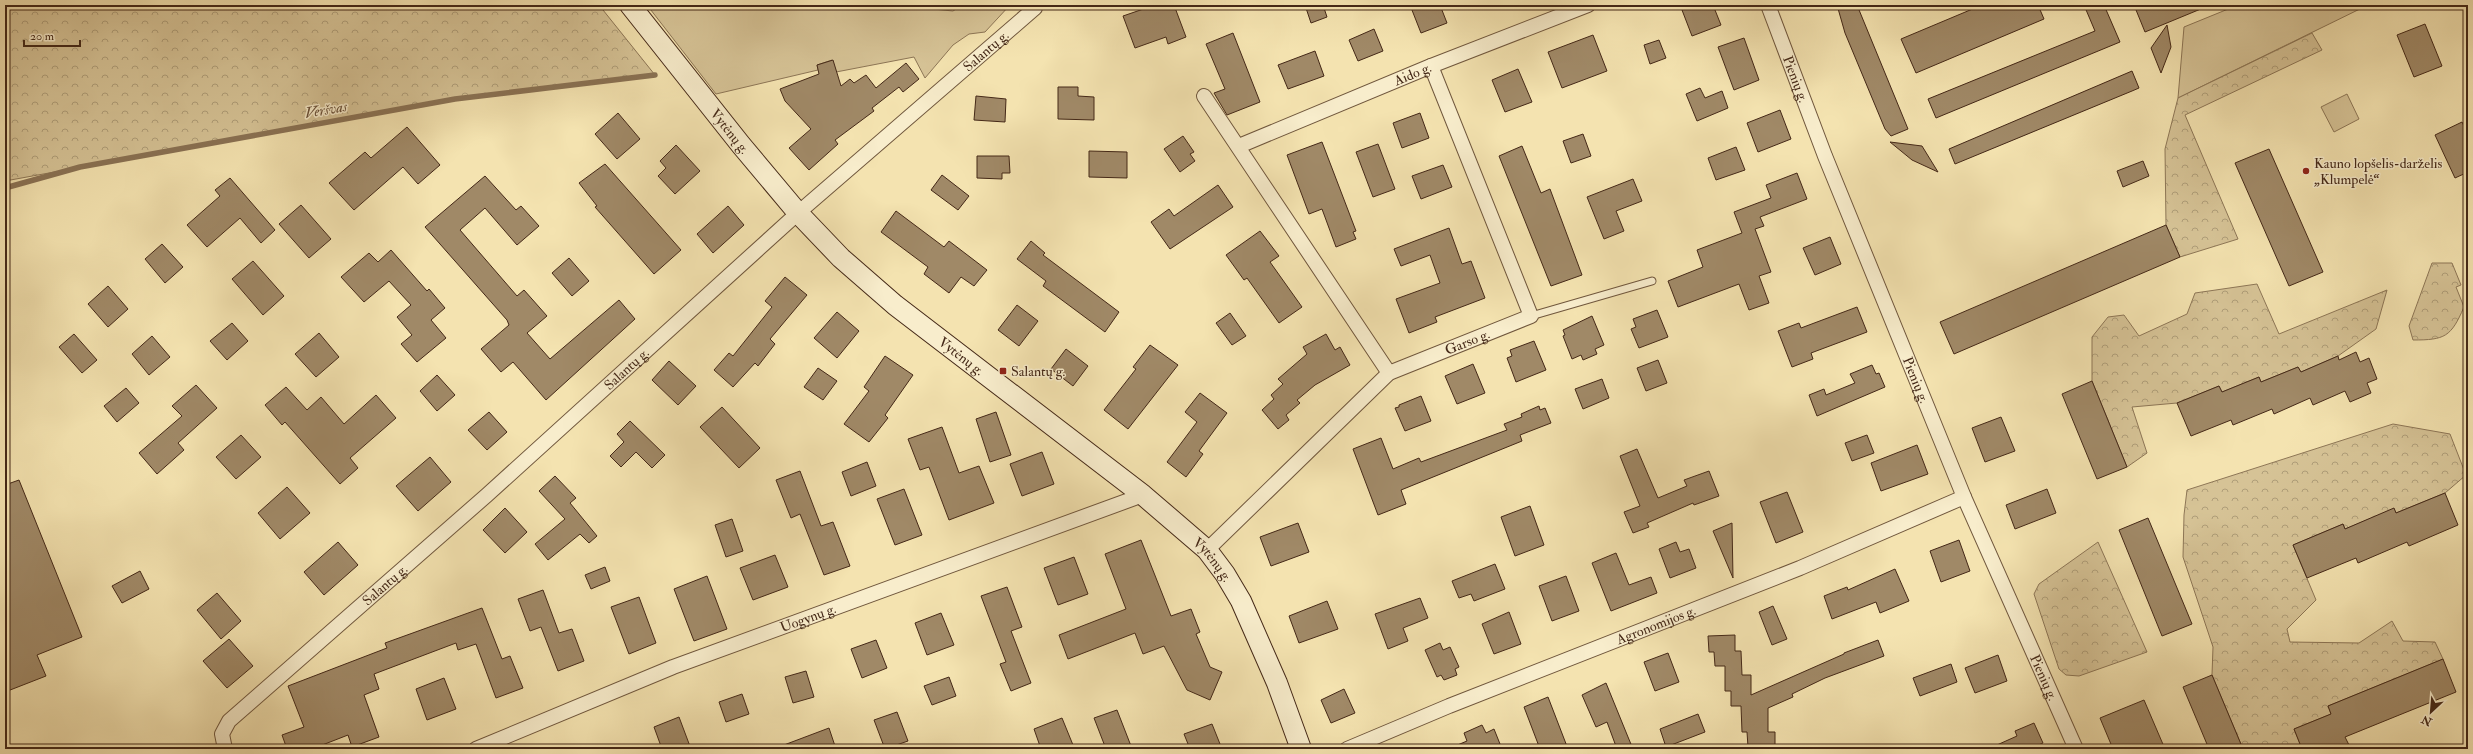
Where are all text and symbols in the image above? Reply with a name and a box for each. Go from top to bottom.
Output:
scale bar [24,22,80,48]
street label: Salantų g. [960,26,1012,75]
text: 20 m [30,29,55,44]
street label: Pienių g. [1779,53,1812,105]
street label: Aido g. [1390,58,1434,89]
water label: Veršvas [303,97,349,123]
street label: Vytėnų g. [707,105,753,157]
place label: Kauno lopšelis-darželis „Klumpelė“ [2313,155,2442,189]
marker: Kauno lopšelis-darželis „Klumpelė“ [2301,166,2311,176]
street label: Garso g. [1442,325,1492,358]
street label: Vytėnų g. [935,333,988,379]
street label: Salantų g. [600,344,652,393]
street label: Pienių g. [1899,354,1933,406]
place label: Salantų g. [1011,363,1066,380]
marker: Salantų g. [998,366,1008,376]
street label: Vytėnų g. [1190,533,1236,585]
street label: Salantų g. [359,560,411,609]
street label: Uogynų g. [778,600,838,636]
street label: Agronomijos g. [1613,601,1698,648]
street label: Pienių g. [2027,652,2062,703]
north arrow [2411,692,2451,732]
text: N [2419,712,2435,729]

